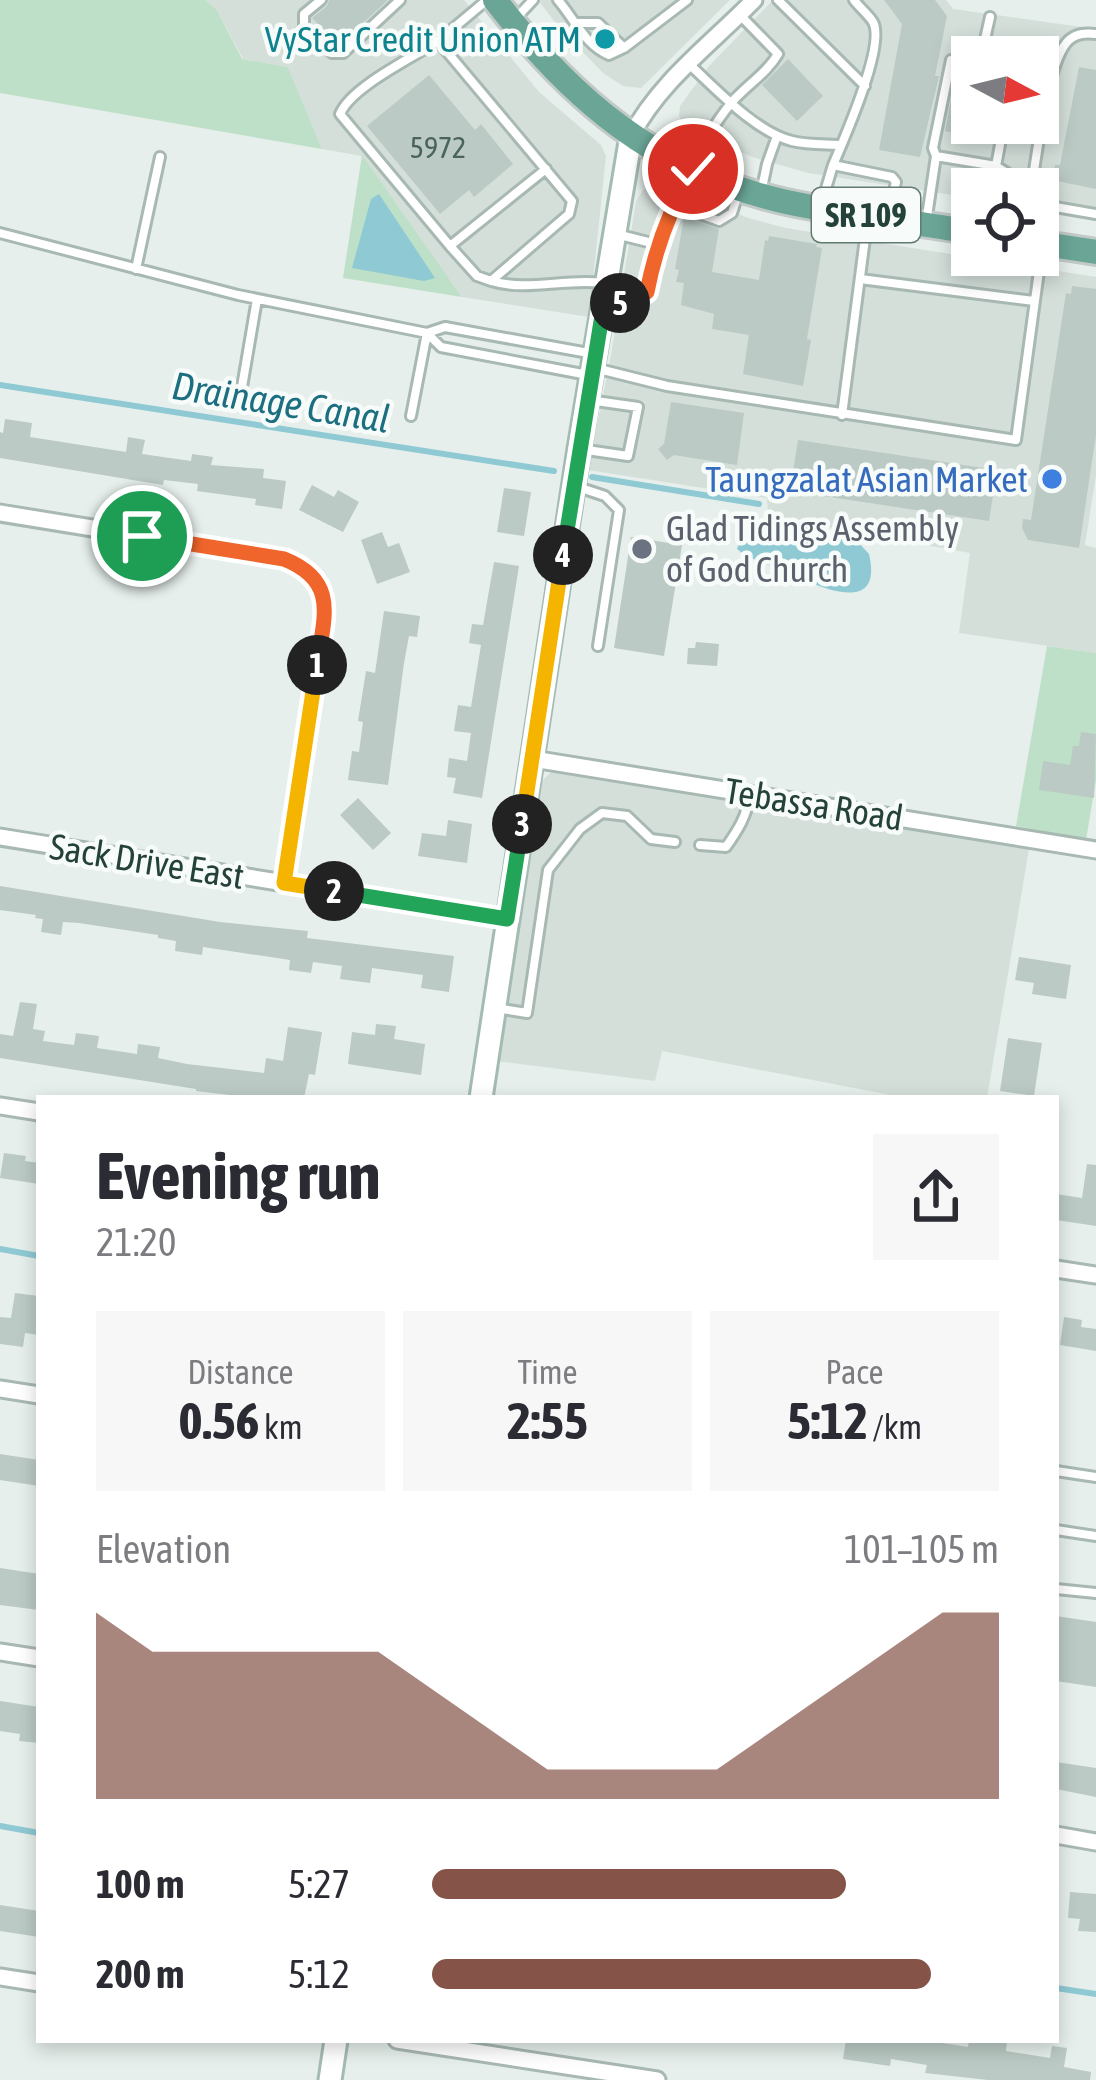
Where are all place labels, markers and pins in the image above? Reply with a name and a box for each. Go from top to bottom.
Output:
place label: VyStar Credit Union ATM [265,18,581,60]
marker: VyStar Credit Union ATM [592,26,618,52]
pin [642,118,744,220]
pin: 5 [590,273,650,333]
place label: Taungzalat Asian Market [705,458,1028,500]
marker: Taungzalat Asian Market [1039,466,1065,492]
pin [91,485,193,587]
place label: Glad Tidings Assembly of God Church [666,507,959,590]
pin: 4 [533,525,593,585]
marker: Glad Tidings Assembly of God Church [629,536,655,562]
pin: 1 [287,635,347,695]
pin: 3 [492,794,552,854]
pin: 2 [304,861,364,921]

